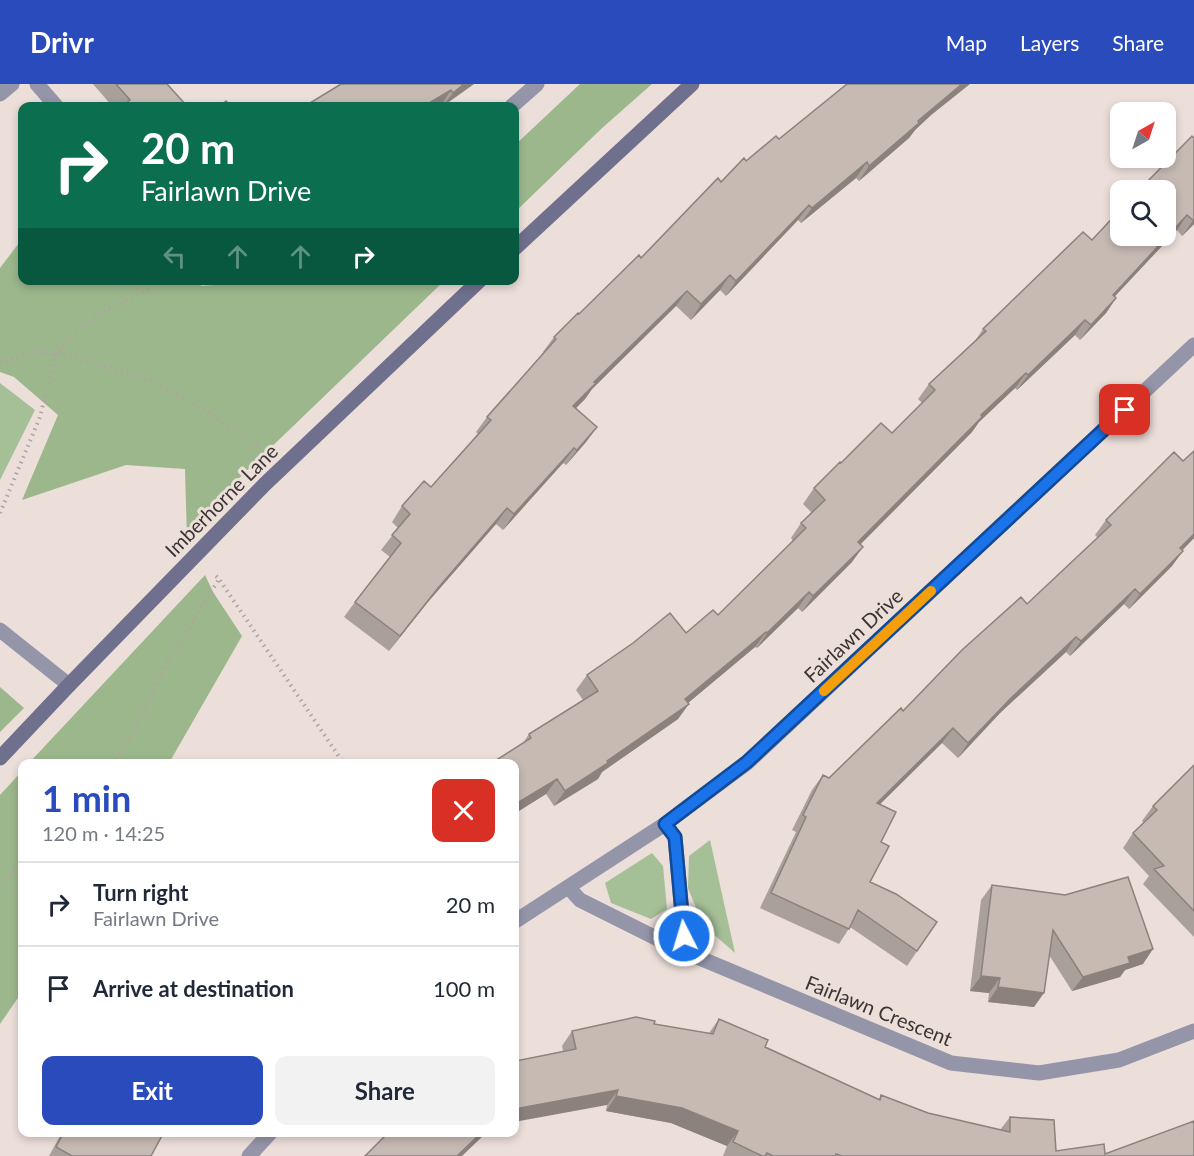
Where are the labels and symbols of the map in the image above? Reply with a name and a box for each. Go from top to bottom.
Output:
north arrow [1110,102,1176,168]
pin [1099,384,1150,435]
street label: Imberhorne Lane [160,439,282,561]
street label: Fairlawn Drive [799,583,907,687]
position arrow [652,904,716,968]
street label: Fairlawn Crescent [802,970,956,1050]

